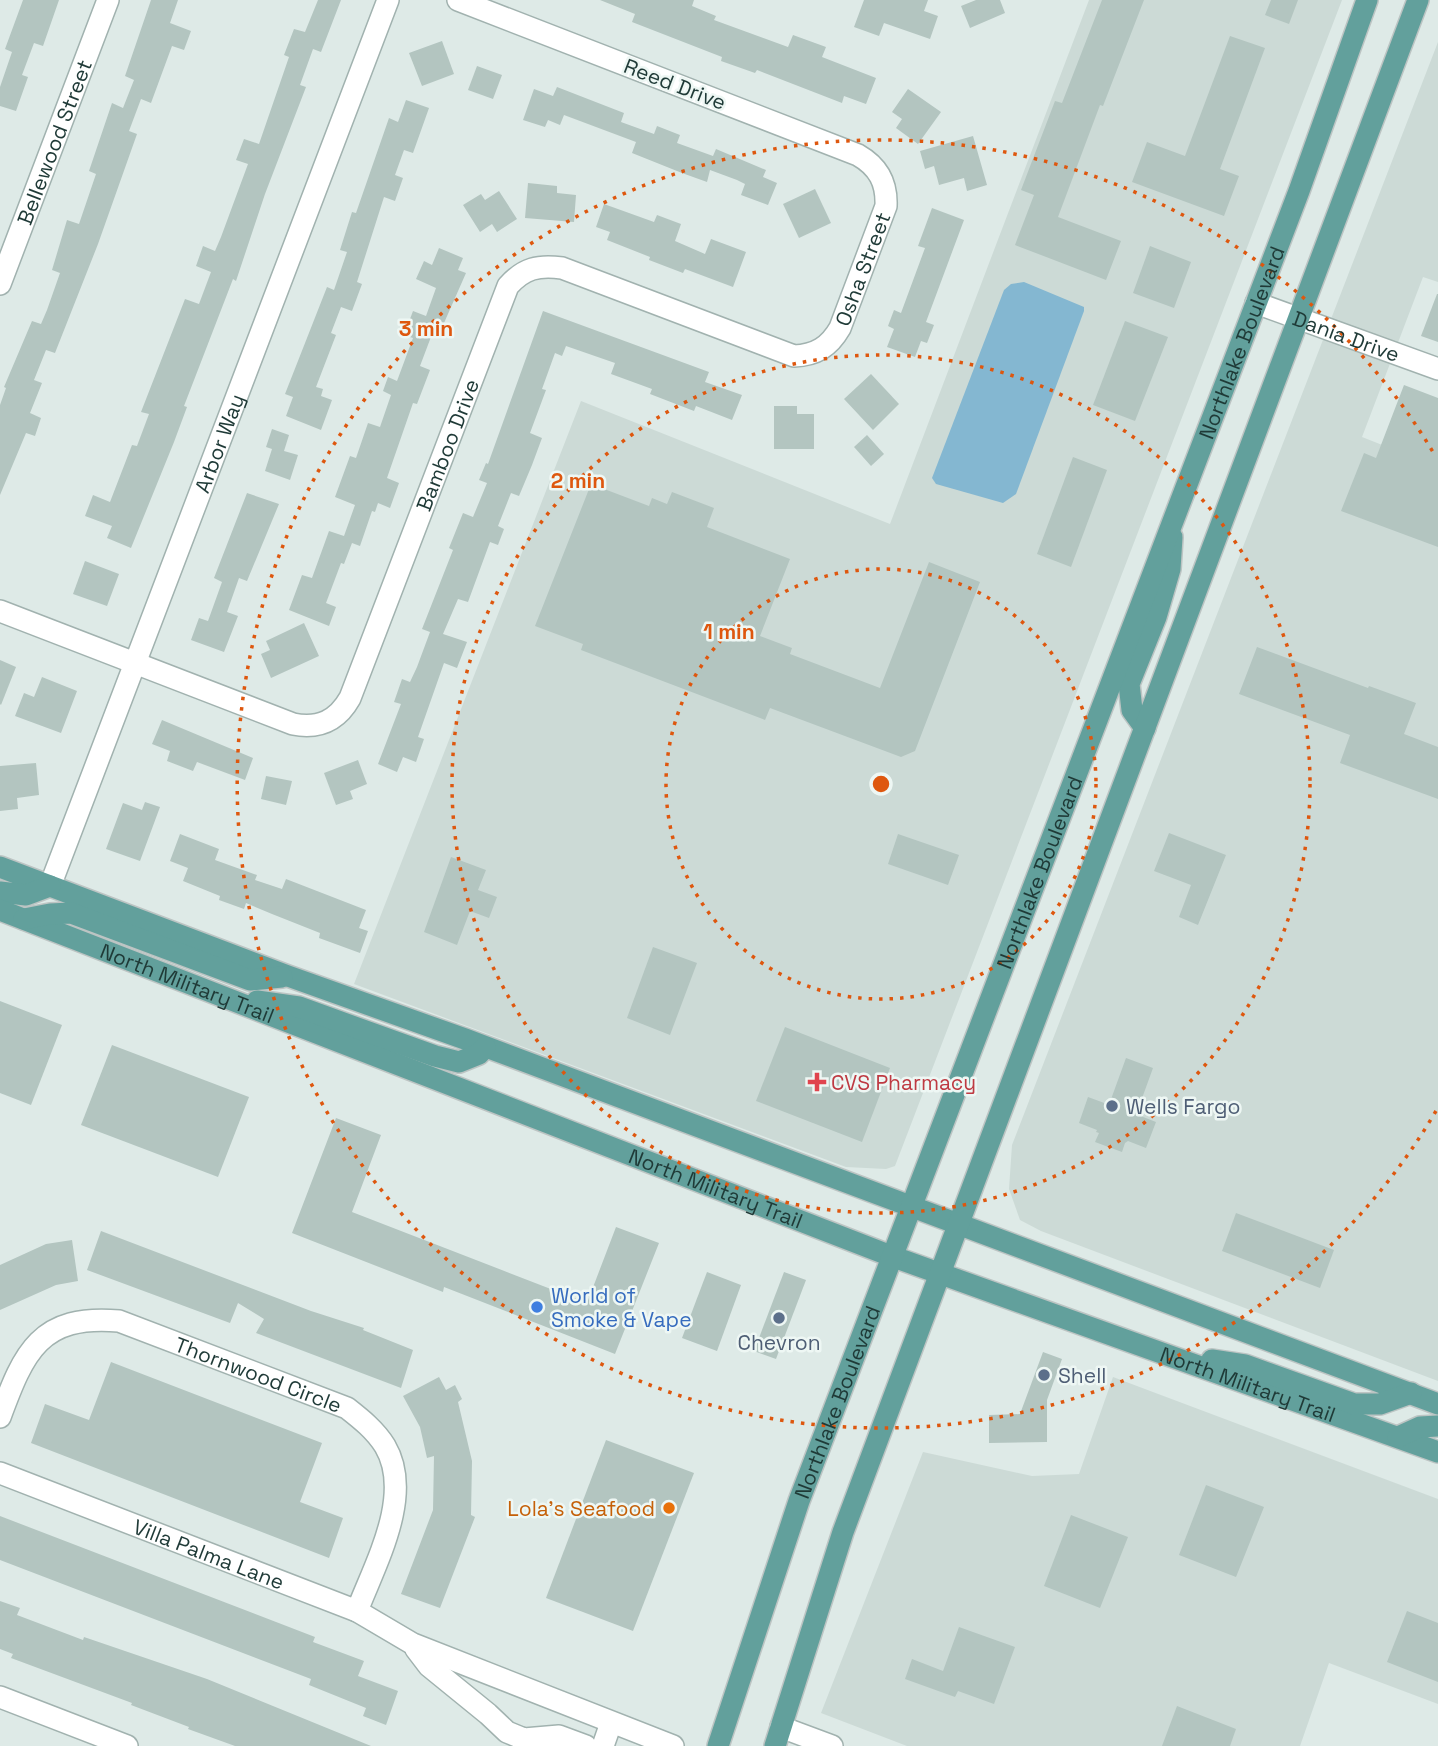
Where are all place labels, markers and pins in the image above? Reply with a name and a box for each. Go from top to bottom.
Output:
centre of rings [869,772,893,796]
place label: CVS Pharmacy [831,1069,976,1096]
marker: CVS Pharmacy [809,1074,825,1090]
place label: Wells Fargo [1126,1093,1241,1120]
marker: Wells Fargo [1104,1098,1120,1114]
place label: World of Smoke & Vape [551,1282,692,1333]
marker: World of Smoke & Vape [529,1299,545,1315]
marker: Chevron [771,1310,787,1326]
place label: Chevron [737,1329,821,1356]
place label: Shell [1058,1362,1106,1389]
marker: Shell [1036,1367,1052,1383]
place label: Lola's Seafood [507,1495,655,1522]
marker: Lola's Seafood [661,1500,677,1516]

